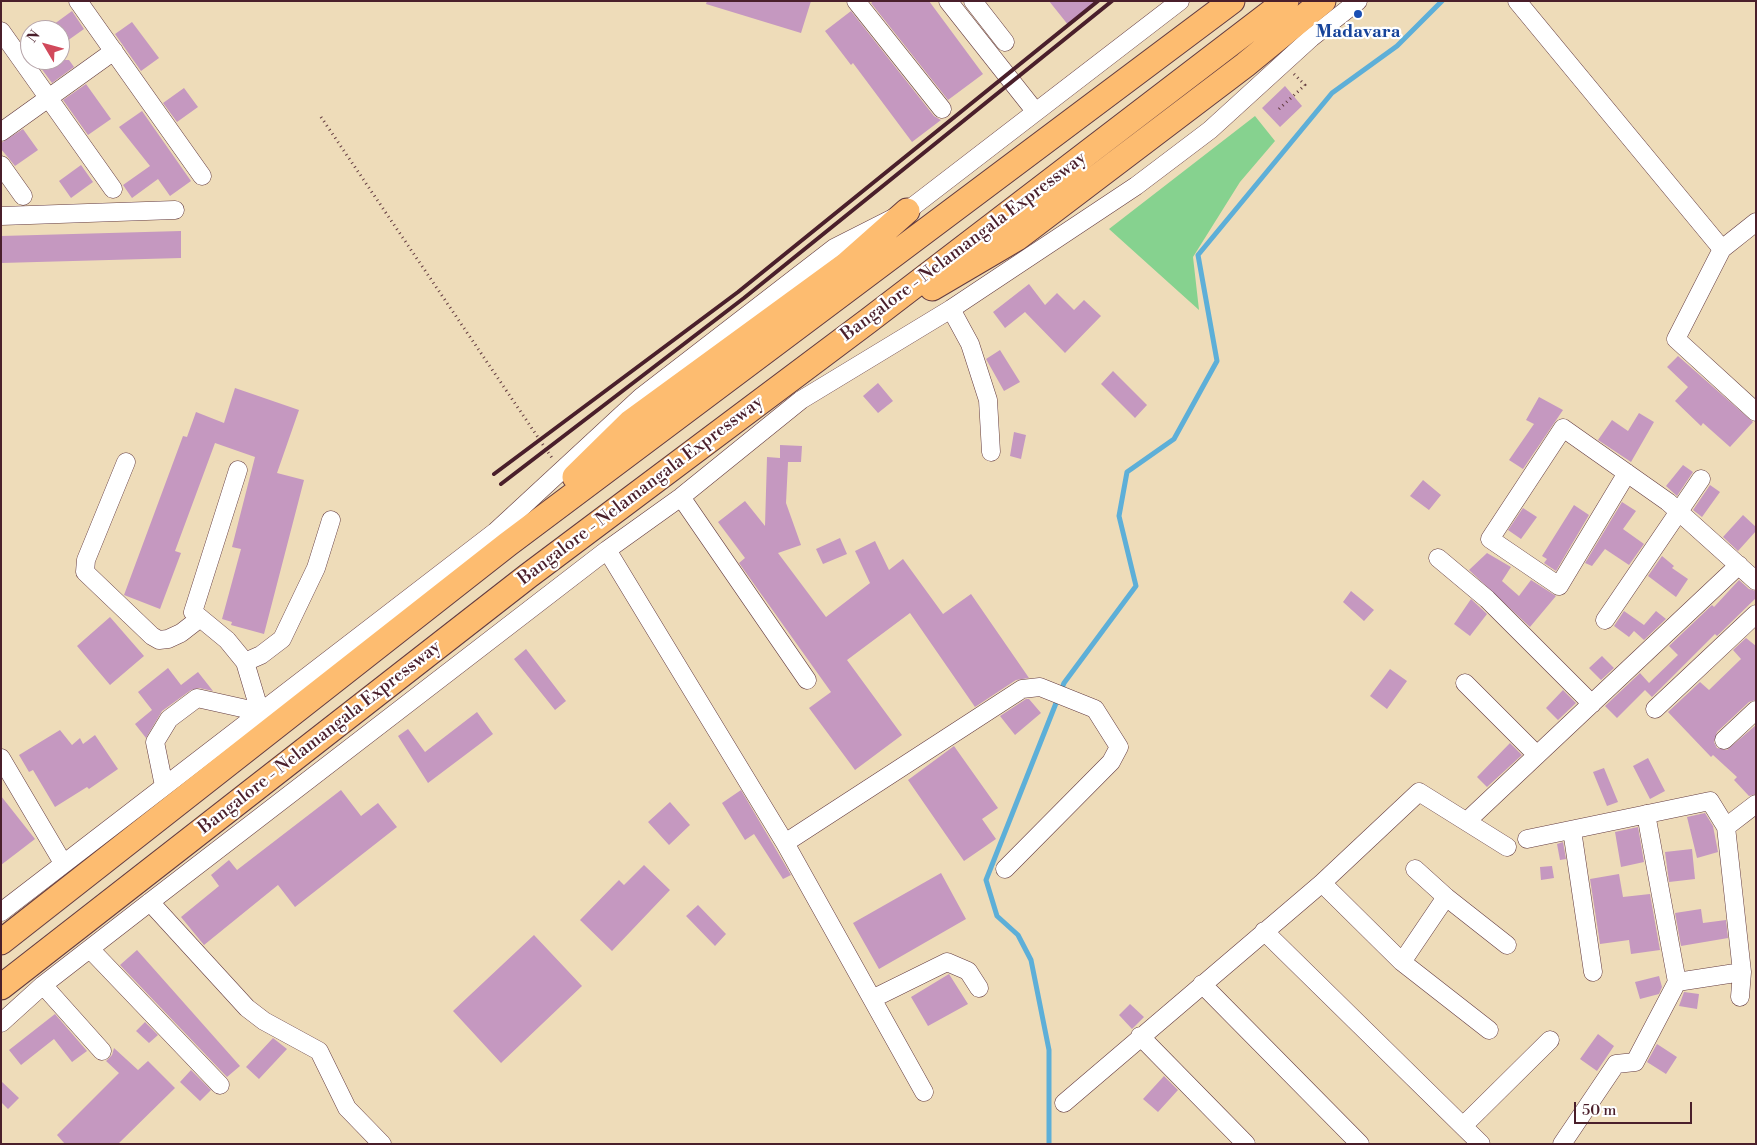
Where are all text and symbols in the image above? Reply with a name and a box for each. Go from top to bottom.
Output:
marker: Madavara [1352,8,1364,20]
north arrow [20,20,70,70]
place label: Madavara [1316,22,1400,44]
text: N [23,27,44,46]
street label: Bangalore - Nelamangala Expressway [837,148,1091,346]
street label: Bangalore - Nelamangala Expressway [514,392,768,590]
street label: Bangalore - Nelamangala Expressway [195,637,445,839]
scale bar [1577,1092,1694,1124]
text: 50 m [1582,1101,1616,1120]

